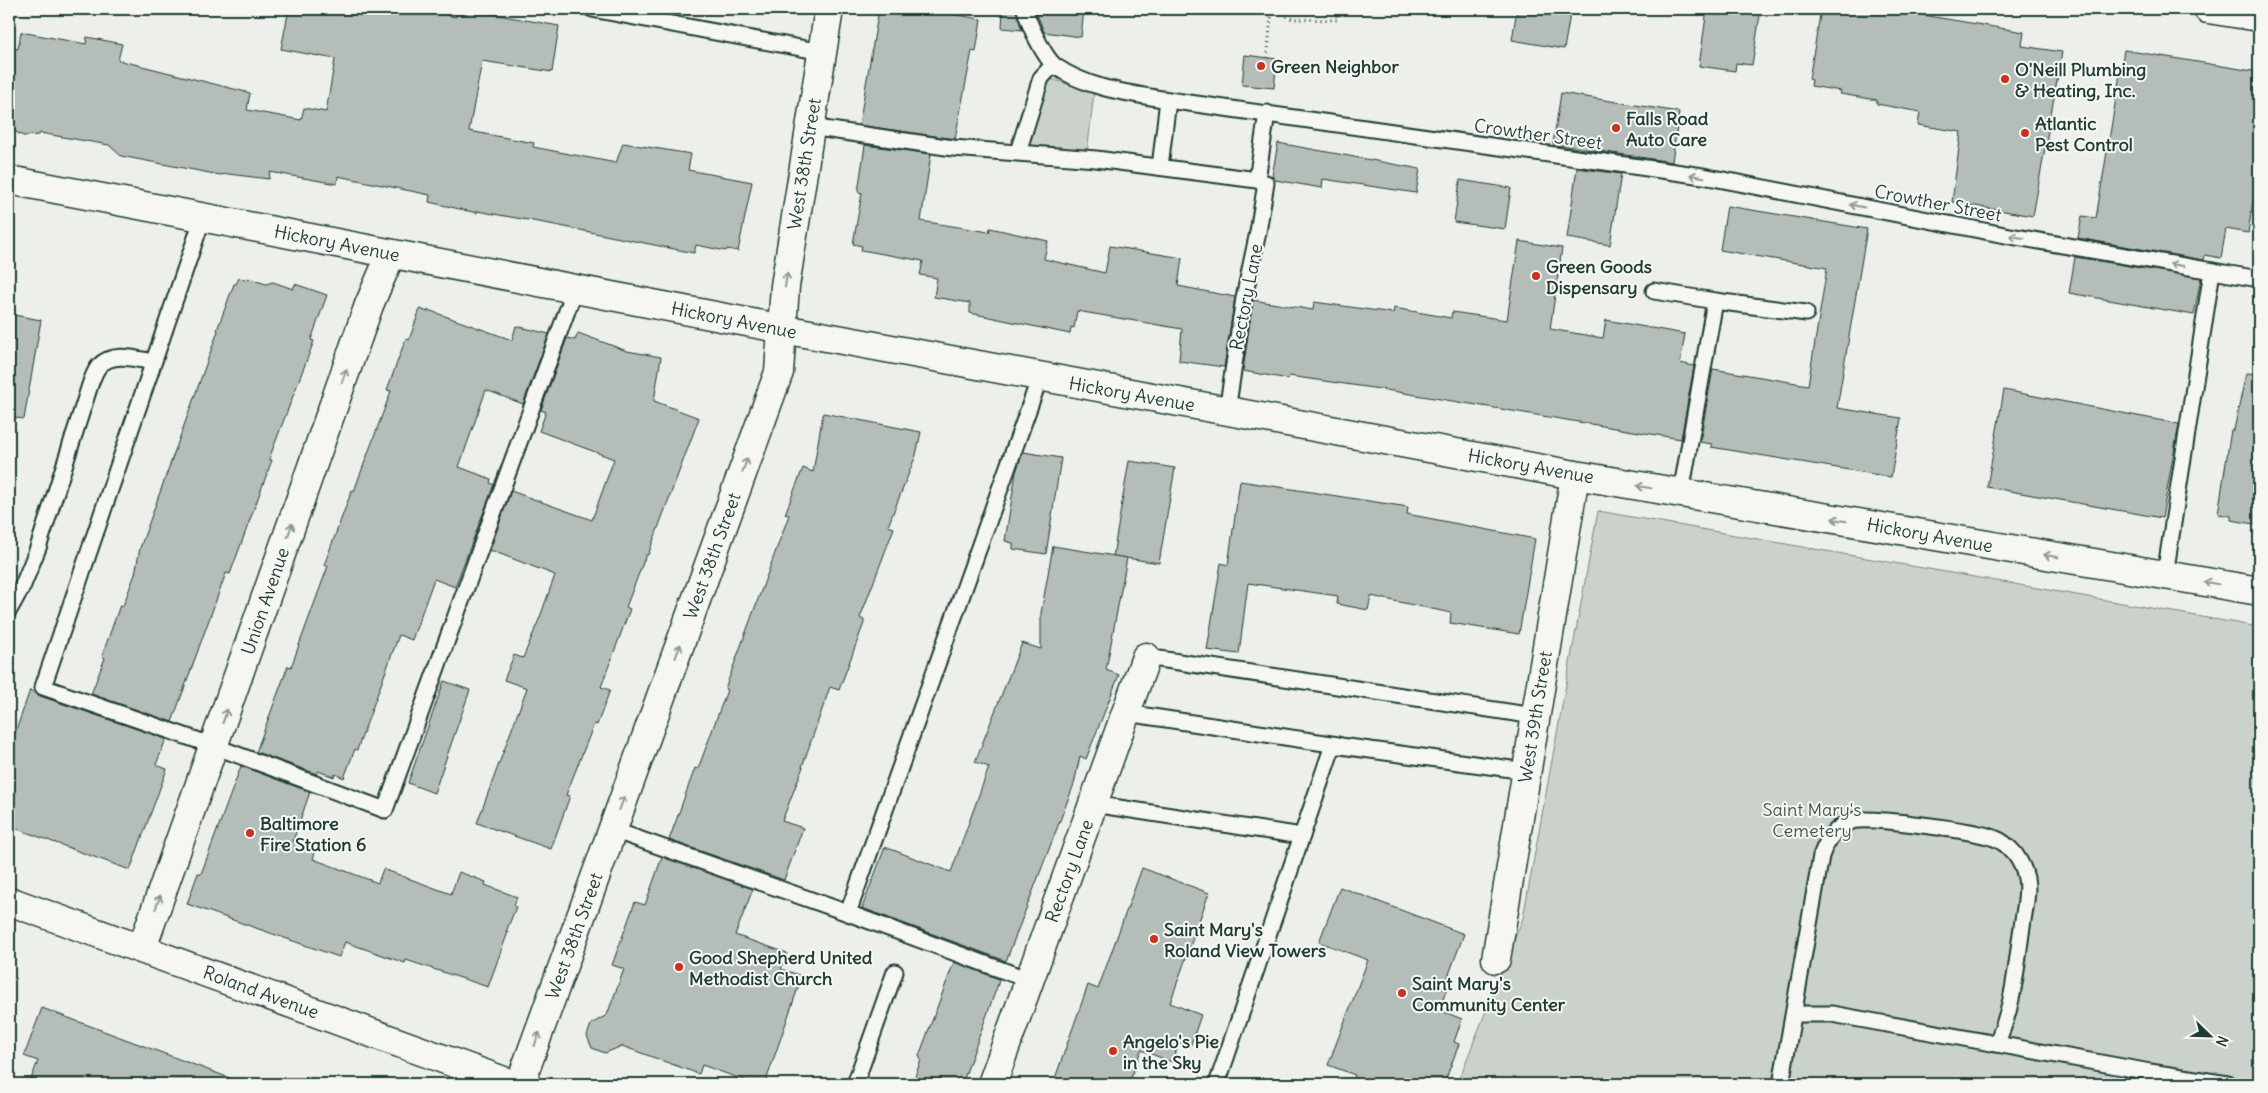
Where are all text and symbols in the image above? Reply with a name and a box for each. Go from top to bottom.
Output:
place label: Green Neighbor [1271,55,1399,78]
place label: O'Neill Plumbing & Heating, Inc. [2015,58,2146,102]
marker: Green Neighbor [1255,60,1267,72]
marker: O'Neill Plumbing & Heating, Inc. [1999,73,2011,85]
street label: West 38th Street [782,96,826,232]
place label: Falls Road Auto Care [1626,107,1709,151]
place label: Atlantic Pest Control [2035,112,2133,156]
street label: Crowther Street [1473,114,1603,154]
marker: Falls Road Auto Care [1610,122,1622,134]
marker: Atlantic Pest Control [2019,127,2031,139]
one-way arrow [1690,170,1706,180]
street label: Crowther Street [1872,179,2004,227]
one-way arrow [1849,201,1865,210]
street label: Hickory Avenue [272,220,402,266]
one-way arrow [2009,231,2025,241]
street label: Rectory Lane [1224,242,1268,352]
place label: Green Goods Dispensary [1546,255,1652,299]
one-way arrow [2169,260,2185,270]
marker: Green Goods Dispensary [1530,270,1542,282]
one-way arrow [781,273,791,289]
street label: Hickory Avenue [669,297,799,343]
one-way arrow [340,369,349,385]
street label: Hickory Avenue [1067,372,1197,416]
street label: Hickory Avenue [1466,444,1596,488]
one-way arrow [741,458,750,473]
one-way arrow [1637,481,1653,491]
street label: West 38th Street [678,489,746,623]
street label: Hickory Avenue [1865,513,1995,557]
one-way arrow [1831,514,1847,524]
one-way arrow [286,522,295,538]
street label: Union Avenue [236,544,294,658]
one-way arrow [2043,550,2059,560]
one-way arrow [2204,577,2220,587]
one-way arrow [674,644,683,659]
street label: West 39th Street [1513,649,1557,785]
one-way arrow [221,709,230,724]
one-way arrow [618,796,627,812]
park label: Saint Mary's Cemetery [1763,798,1861,842]
place label: Baltimore Fire Station 6 [260,812,366,856]
street label: Rectory Lane [1040,816,1098,926]
marker: Baltimore Fire Station 6 [244,827,256,839]
street label: West 38th Street [540,869,608,1003]
one-way arrow [154,895,163,910]
place label: Saint Mary's Roland View Towers [1164,918,1326,962]
marker: Saint Mary's Roland View Towers [1148,933,1160,945]
place label: Good Shepherd United Methodist Church [689,946,873,990]
street label: Roland Avenue [200,960,322,1024]
marker: Good Shepherd United Methodist Church [673,961,685,973]
place label: Saint Mary's Community Center [1412,972,1566,1016]
marker: Saint Mary's Community Center [1396,987,1408,999]
north arrow [2186,1010,2236,1060]
place label: Angelo's Pie in the Sky [1123,1030,1219,1074]
one-way arrow [533,1031,542,1047]
text: N [2212,1033,2232,1049]
marker: Angelo's Pie in the Sky [1107,1045,1119,1057]

